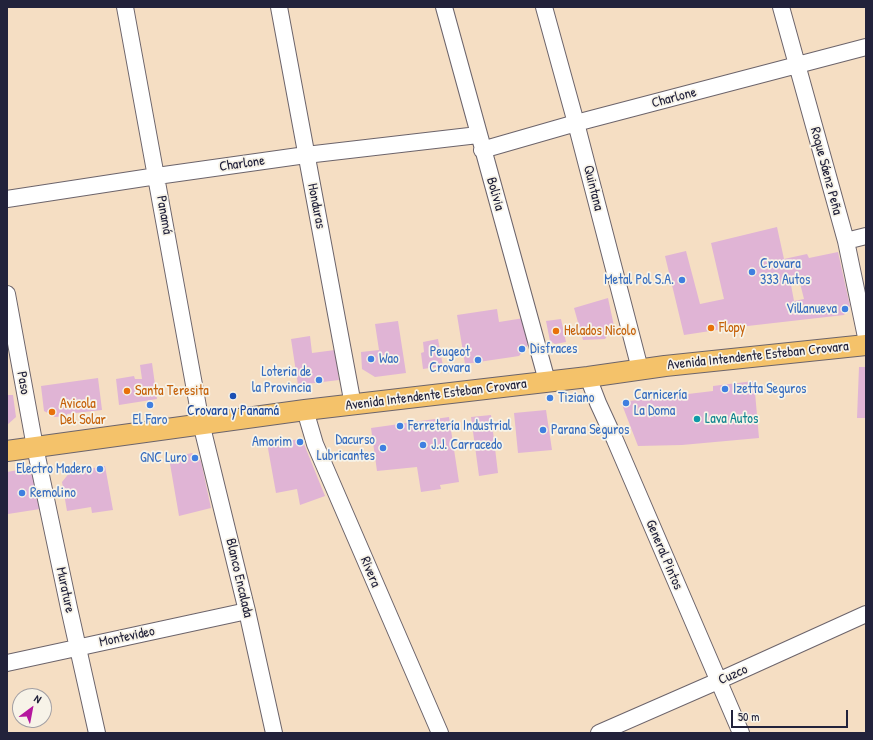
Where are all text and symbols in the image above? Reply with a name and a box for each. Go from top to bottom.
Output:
street label: Charlone [650,84,698,112]
street label: Roque Sáenz Peña [806,125,846,217]
street label: Charlone [218,153,266,175]
street label: Quintana [579,163,607,213]
street label: Bolivia [482,175,508,213]
street label: Honduras [303,182,329,230]
street label: Panamá [152,194,176,236]
place label: Crovara 333 Autos [760,256,810,288]
marker: Crovara 333 Autos [747,267,757,277]
place label: Metal Pol S.A. [604,272,674,288]
marker: Metal Pol S.A. [677,275,687,285]
place label: Villanueva [786,301,837,317]
marker: Villanueva [840,304,850,314]
place label: Flopy [719,320,746,336]
place label: Helados Nicolo [564,323,636,339]
marker: Flopy [706,323,716,333]
marker: Helados Nicolo [551,326,561,336]
street label: Avenida Intendente Esteban Crovara [666,338,850,374]
place label: Disfraces [530,341,577,357]
place label: Peugeot Crovara [429,344,470,376]
marker: Disfraces [517,344,527,354]
place label: Wao [379,351,399,367]
marker: Wao [366,354,376,364]
marker: Peugeot Crovara [473,355,483,365]
place label: Loteria de la Provincia [252,364,311,396]
street label: Paso [13,370,33,396]
marker: Loteria de la Provincia [314,375,324,385]
street label: Avenida Intendente Esteban Crovara [344,376,528,414]
place label: Izetta Seguros [733,381,806,397]
place label: Santa Teresita [135,383,209,399]
marker: Izetta Seguros [720,384,730,394]
marker: Santa Teresita [122,386,132,396]
place label: Carnicería La Doma [634,387,687,420]
place label: Tiziano [558,390,594,406]
marker: Crovara y Panamá [228,391,238,401]
marker: Tiziano [545,393,555,403]
place label: Avicola Del Solar [60,396,106,428]
marker: Carnicería La Doma [621,398,631,408]
marker: El Faro [145,400,155,410]
place label: Crovara y Panamá [187,403,279,419]
marker: Avicola Del Solar [47,407,57,417]
place label: Lava Autos [705,411,758,427]
place label: El Faro [133,412,167,428]
marker: Lava Autos [692,414,702,424]
place label: Ferretería Industrial [408,418,511,434]
marker: Ferretería Industrial [395,421,405,431]
place label: Parana Seguros [551,422,629,438]
marker: Parana Seguros [538,425,548,435]
place label: Dacurso Lubricantes [317,432,375,464]
place label: Amorim [252,434,292,450]
marker: Amorim [295,437,305,447]
place label: J.J. Carracedo [431,437,502,453]
marker: J.J. Carracedo [418,440,428,450]
marker: Dacurso Lubricantes [378,443,388,453]
place label: GNC Luro [140,450,187,466]
marker: GNC Luro [190,453,200,463]
place label: Electro Madero [16,461,92,477]
marker: Electro Madero [95,464,105,474]
place label: Remolino [30,485,76,501]
marker: Remolino [17,488,27,498]
street label: General Pintos [642,518,686,592]
street label: Blanco Encalada [222,537,256,619]
street label: Rivera [356,554,384,590]
street label: Murature [52,566,78,614]
street label: Montevideo [98,623,156,651]
street label: Cuzco [716,661,750,689]
north arrow [12,688,52,728]
text: N [32,691,44,706]
scale bar [733,702,850,728]
text: 50 m [738,708,759,725]

